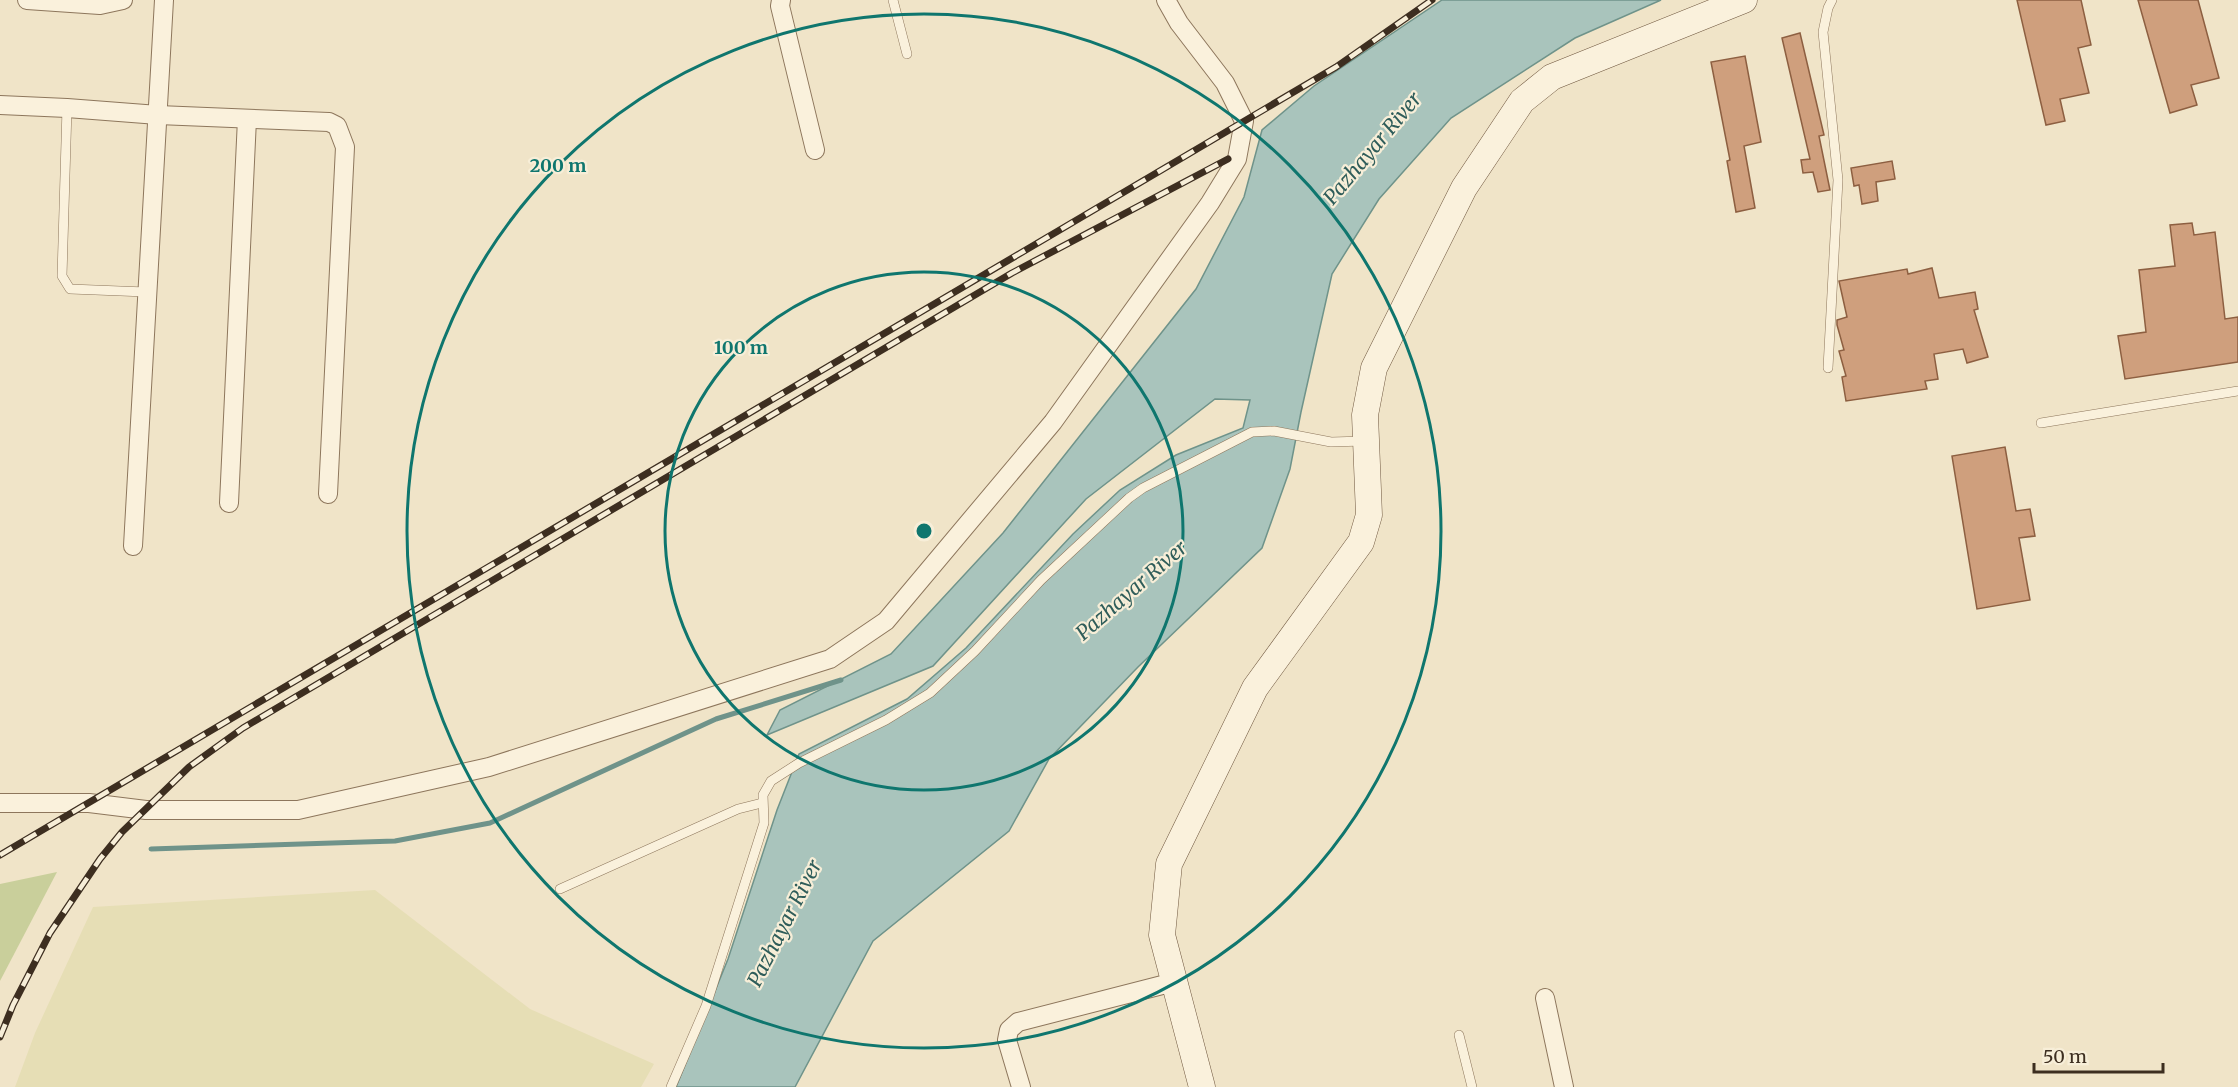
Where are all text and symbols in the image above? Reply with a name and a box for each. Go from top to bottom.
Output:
water label: Pazhayar River [1318,86,1427,209]
text: 200 m [530,154,586,177]
text: 100 m [714,336,768,359]
centre of rings [914,521,934,541]
water label: Pazhayar River [1070,534,1192,645]
water label: Pazhayar River [741,855,827,991]
scale bar [2034,1036,2163,1074]
text: 50 m [2043,1045,2087,1068]

